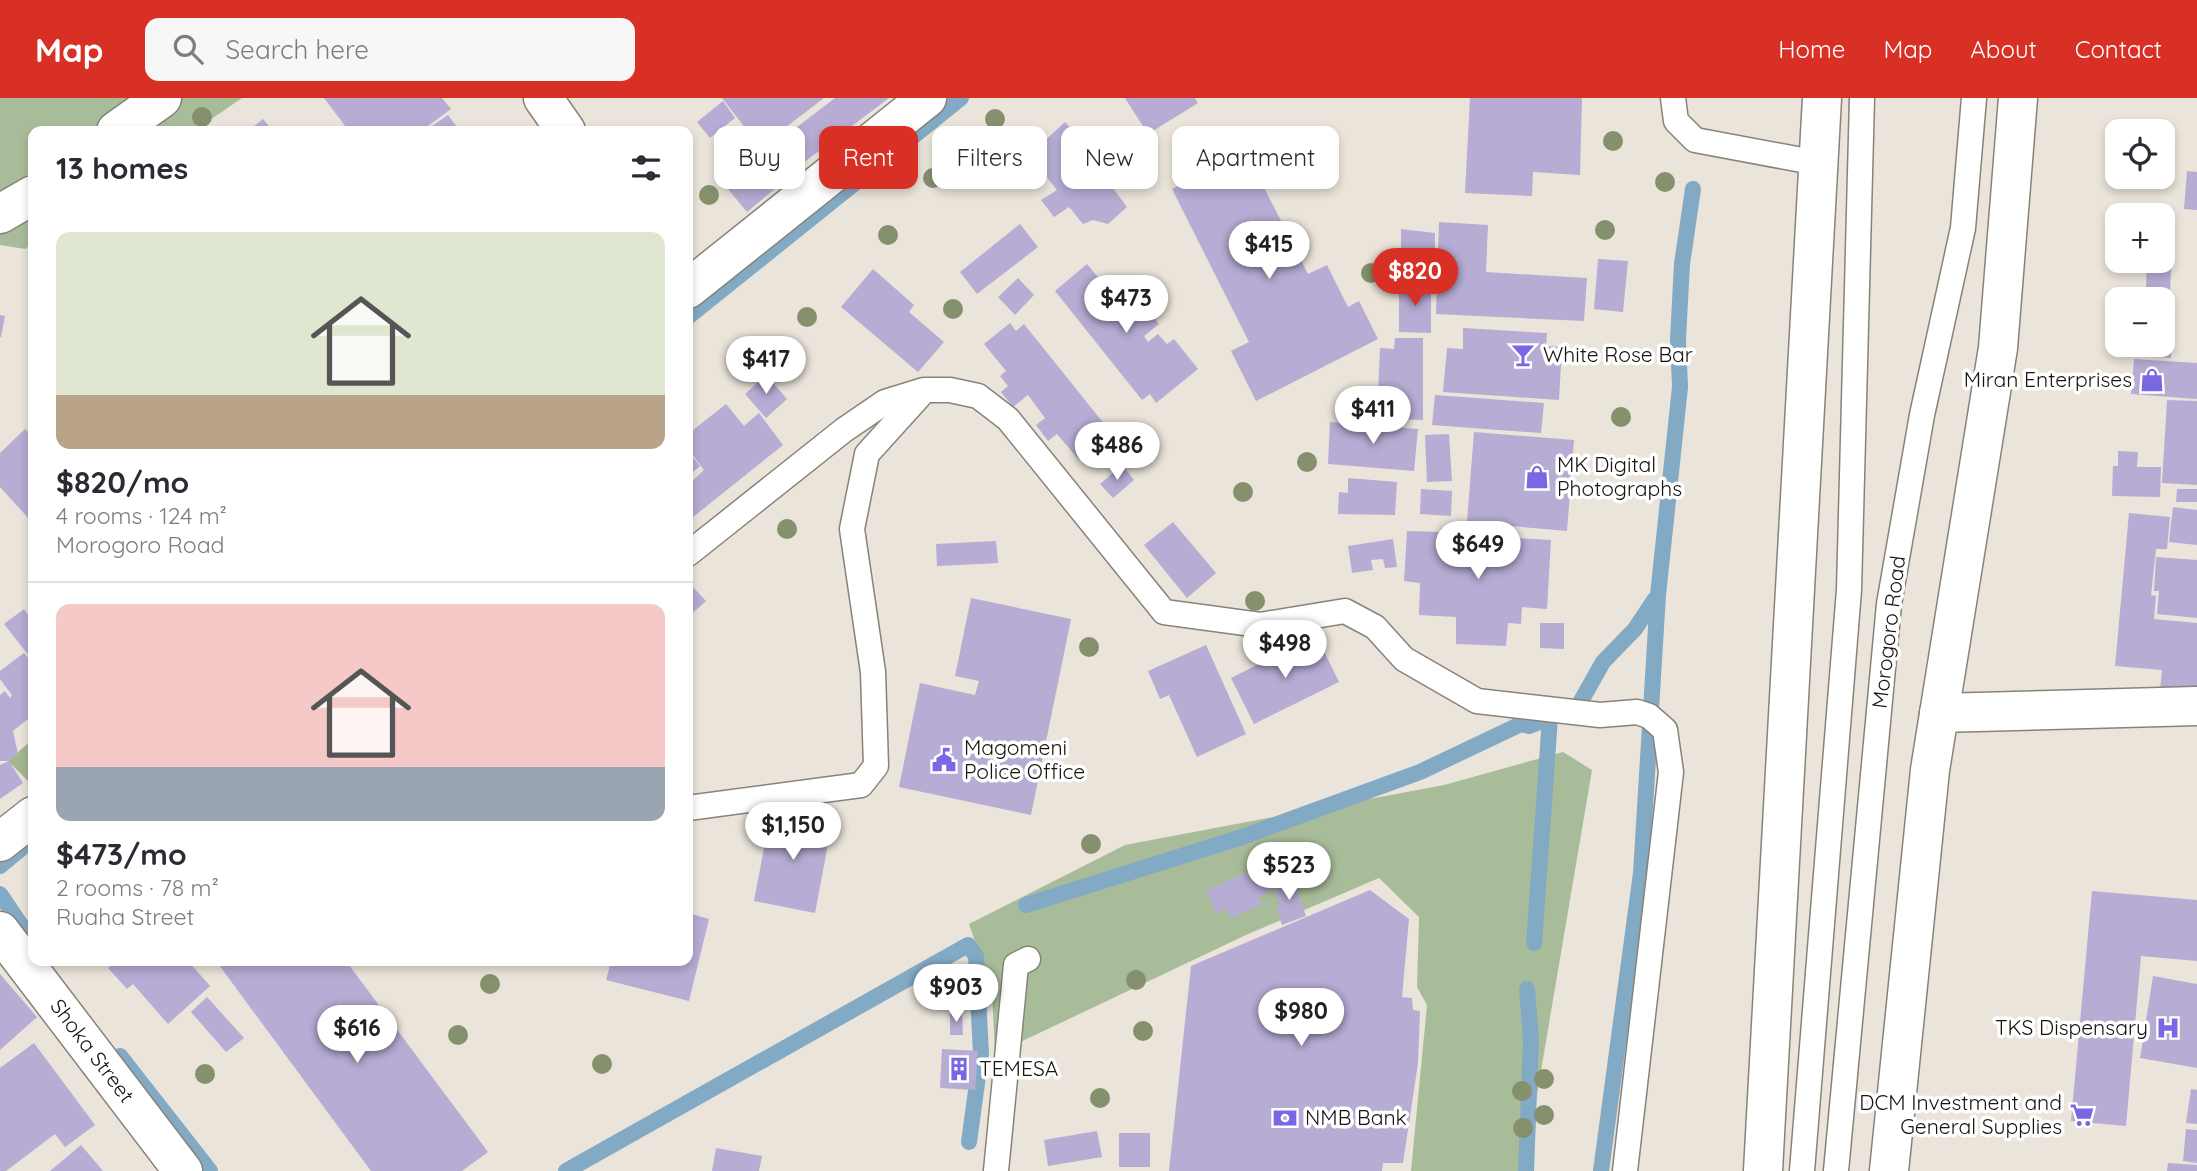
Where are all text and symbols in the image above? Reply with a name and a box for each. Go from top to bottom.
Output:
search box [145,18,635,81]
text: Map [35,29,103,70]
icon: search [169,30,207,68]
text: Search here [225,33,369,66]
text: Home [1778,34,1845,64]
text: Map [1883,34,1932,64]
text: About [1970,34,2037,64]
text: Contact [2075,34,2162,64]
map controls [2105,119,2175,357]
button: locate [2105,119,2175,189]
chip: Buy [714,126,805,189]
chip: Rent [819,126,918,189]
chip: Filters [932,126,1047,189]
chip: New [1061,126,1158,189]
chip: Apartment [1172,126,1339,189]
text: 13 homes [56,149,188,187]
icon: filters [627,149,665,187]
button: + [2105,203,2175,273]
pin: $415 [1228,222,1310,281]
text: $415 [1245,229,1293,258]
pin: $820 [1374,248,1456,308]
text: $820 [1388,256,1442,285]
pin: $473 [1085,275,1167,335]
icon: home [298,278,424,404]
text: $473 [1100,283,1152,312]
button: − [2105,287,2175,357]
pin: $417 [725,336,807,396]
bar icon: White Rose Bar [1509,341,1537,369]
place label: White Rose Bar [1543,341,1693,367]
text: $417 [742,344,790,373]
place label: Miran Enterprises [1964,366,2132,392]
shop icon: Miran Enterprises [2138,366,2166,394]
pin: $411 [1332,386,1414,446]
text: $411 [1351,394,1395,423]
pin: $486 [1076,422,1158,482]
text: $486 [1091,430,1143,459]
place label: MK Digital Photographs [1557,451,1682,501]
text: $820/mo [56,463,189,501]
shop icon: MK Digital Photographs [1523,463,1551,491]
text: 4 rooms · 124 m² [56,501,227,530]
pin: $649 [1437,522,1519,581]
text: $649 [1452,529,1504,558]
text: Morogoro Road [56,530,225,559]
street label: Morogoro Road [1866,554,1910,710]
pin: $498 [1244,620,1326,680]
text: $498 [1259,628,1311,657]
icon: home [298,650,424,776]
place label: Magomeni Police Office [964,734,1085,784]
public building icon: Magomeni Police Office [930,746,958,774]
pin: $1,150 [736,802,850,862]
text: $1,150 [761,810,825,839]
text: $473/mo [56,835,187,873]
pin: $523 [1248,842,1330,902]
text: $523 [1263,850,1315,879]
text: 2 rooms · 78 m² [56,873,219,902]
text: Ruaha Street [56,902,194,931]
pin: $903 [915,964,997,1024]
text: $903 [929,972,983,1001]
pin: $980 [1260,988,1342,1048]
street label: Shoka Street [45,993,140,1108]
text: $980 [1274,996,1328,1025]
pin: $616 [316,1006,398,1065]
text: $616 [333,1013,381,1042]
place label: TKS Dispensary [1995,1014,2148,1040]
hospital icon: TKS Dispensary [2154,1014,2182,1042]
building icon: TEMESA [945,1055,973,1083]
place label: TEMESA [979,1055,1058,1081]
place label: DCM Investment and General Supplies [1859,1089,2062,1139]
supermarket icon: DCM Investment and General Supplies [2068,1101,2096,1129]
bank icon: NMB Bank [1271,1104,1299,1132]
place label: NMB Bank [1305,1104,1407,1130]

